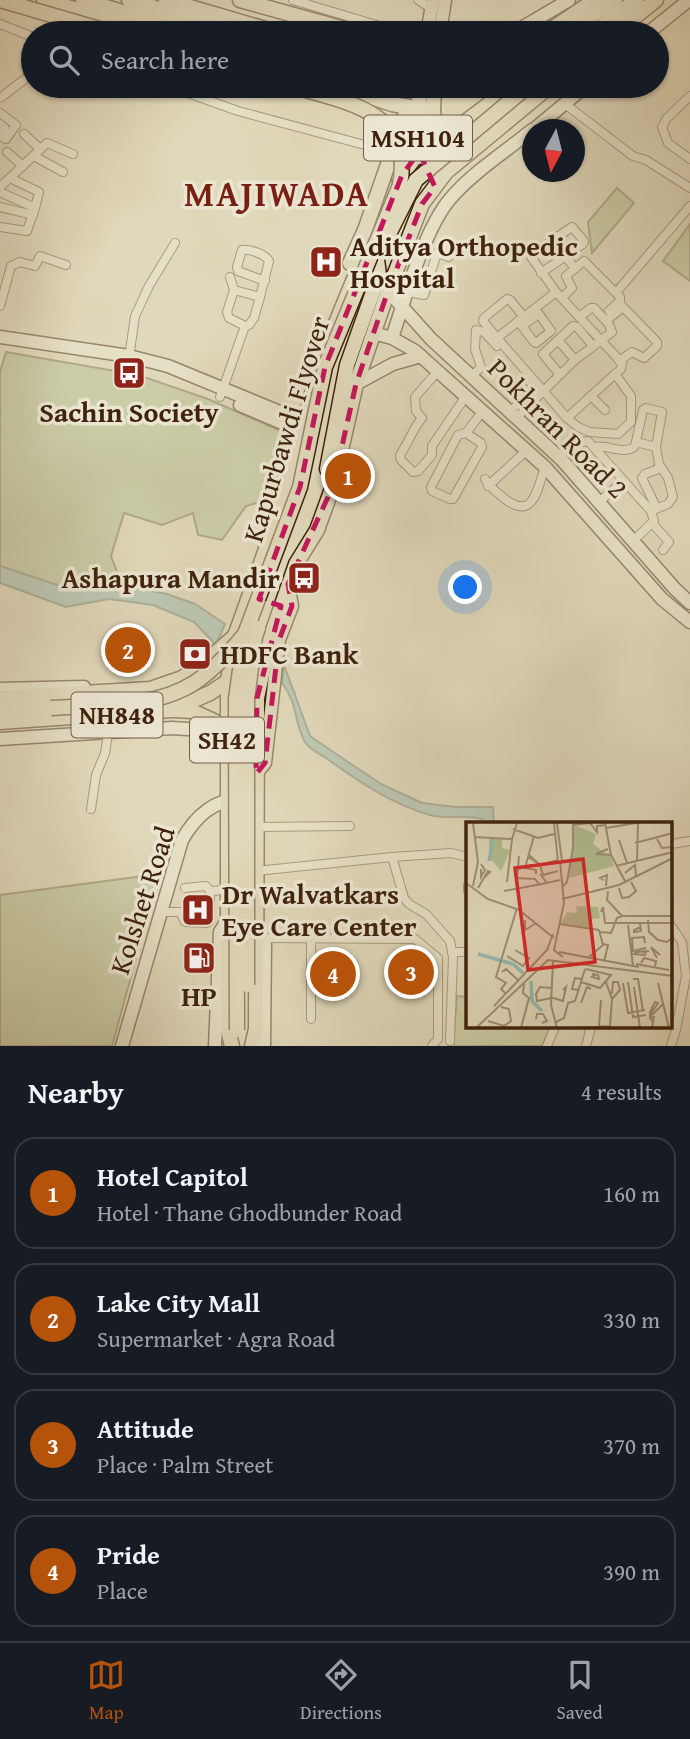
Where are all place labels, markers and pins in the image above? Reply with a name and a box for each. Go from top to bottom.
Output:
place label: Aditya Orthopedic Hospital [350,225,578,298]
hospital icon: Aditya Orthopedic Hospital [307,243,345,281]
bus stop icon: Sachin Society [110,354,148,392]
place label: Sachin Society [39,391,219,432]
pin: 1 [325,450,371,502]
place label: Ashapura Mandir [61,557,280,598]
bus stop icon: Ashapura Mandir [285,559,323,597]
pin: 2 [105,624,151,676]
place label: HDFC Bank [220,633,359,674]
bank icon: HDFC Bank [176,635,214,673]
place label: Dr Walvatkars Eye Care Center [222,873,417,946]
hospital icon: Dr Walvatkars Eye Care Center [179,891,217,929]
fuel station icon: HP [180,939,218,977]
pin: 3 [388,946,434,998]
pin: 4 [310,948,356,1000]
place label: HP [181,975,217,1016]

